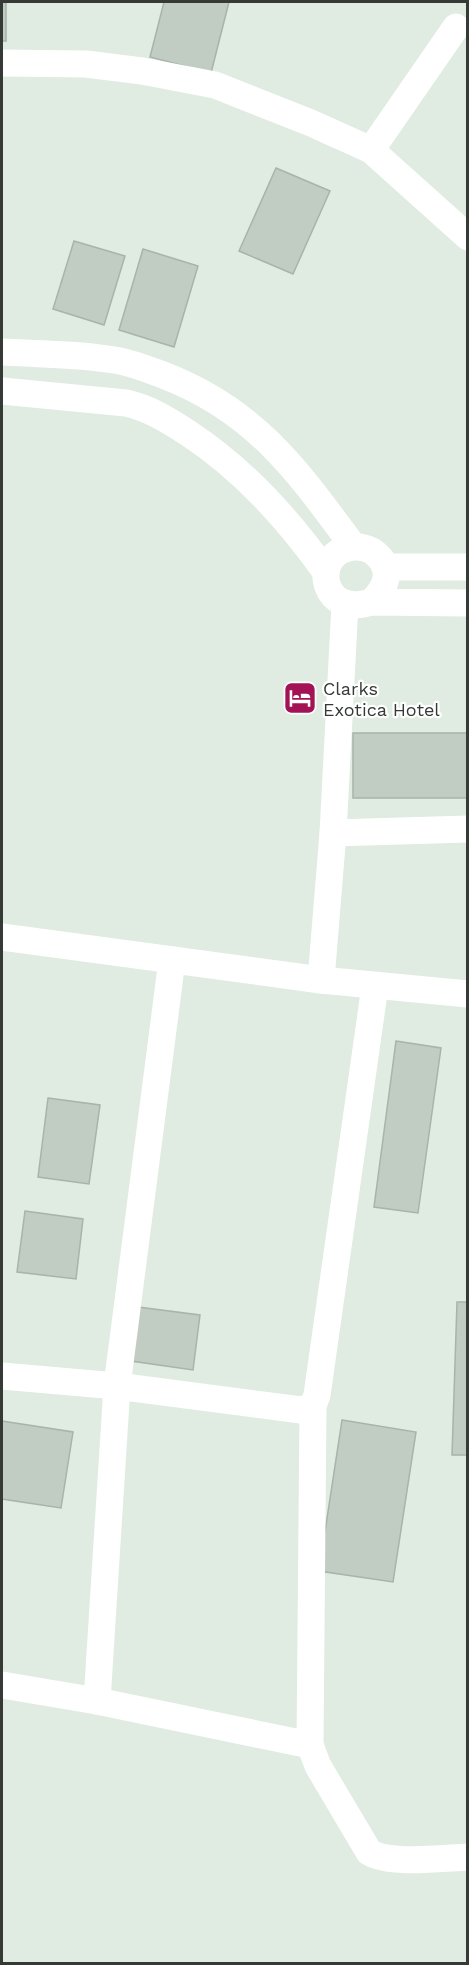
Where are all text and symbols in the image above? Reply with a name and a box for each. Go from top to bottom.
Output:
place label: Clarks Exotica Hotel [323,678,440,720]
hotel icon: Clarks Exotica Hotel [282,680,318,716]

